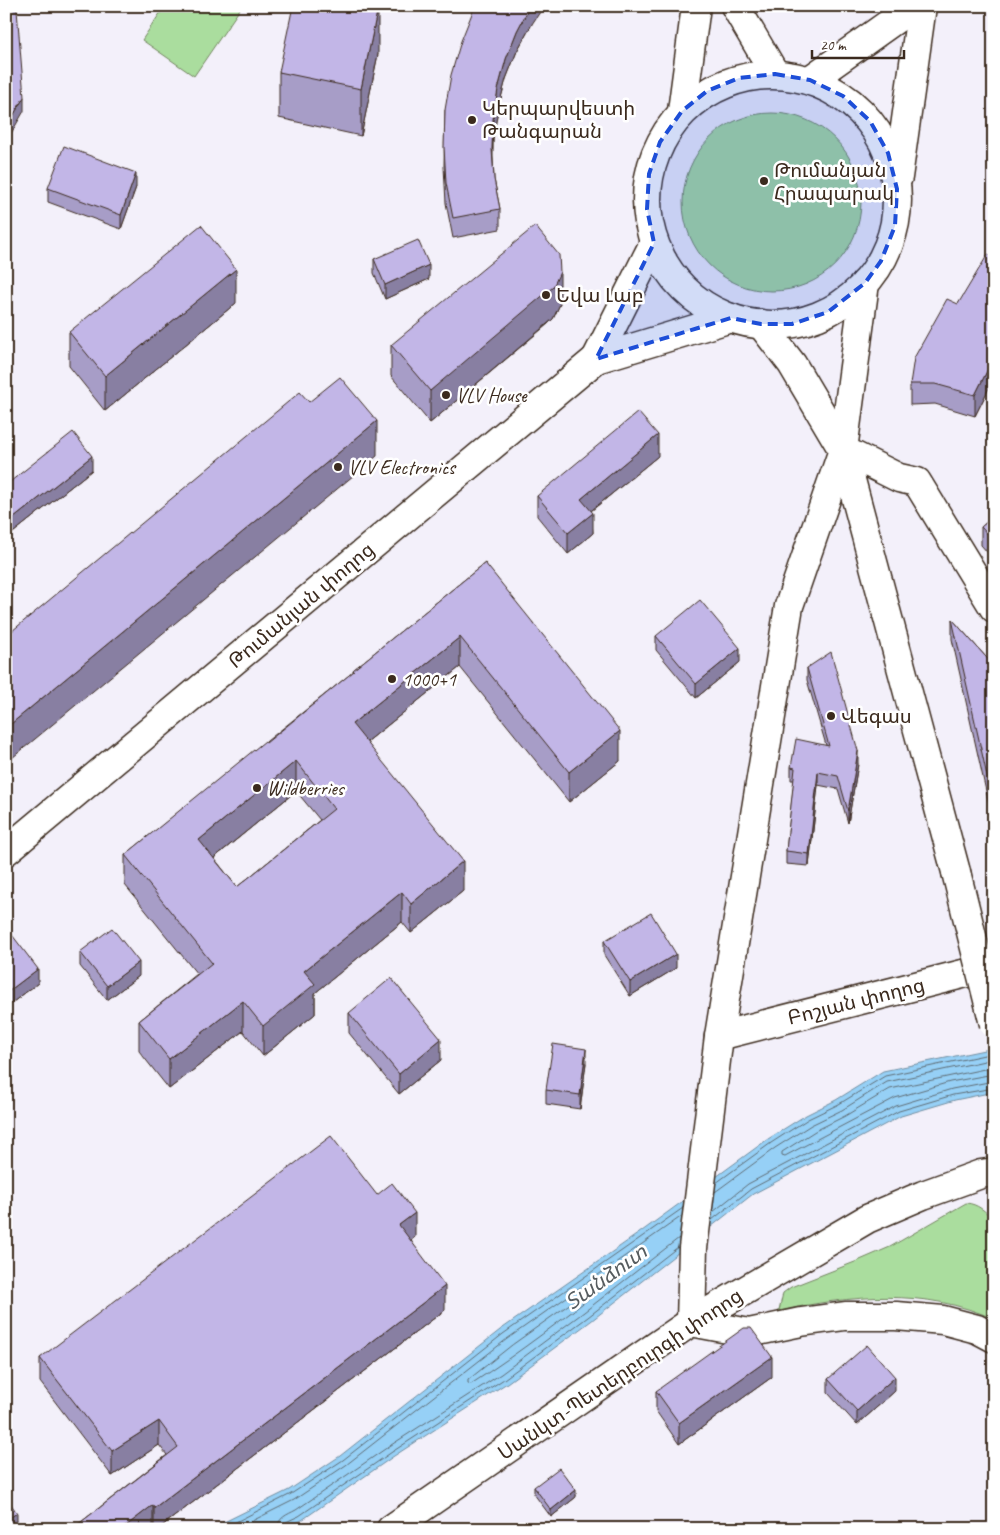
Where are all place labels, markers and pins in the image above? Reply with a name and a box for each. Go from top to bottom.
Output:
place label: Կերպարվեստի Թանգարան [482,96,635,144]
marker: Կերպարվեստի Թանգարան [466,114,478,126]
place label: Թումանյան Հրապարակ [774,158,894,206]
marker: Թումանյան Հրապարակ [758,175,770,187]
place label: Եվա Լաբ [556,283,644,308]
marker: Եվա Լաբ [540,289,552,301]
place label: VLV House [456,383,528,408]
marker: VLV House [440,389,452,401]
place label: VLV Electronics [348,455,457,480]
marker: VLV Electronics [332,461,344,473]
place label: 1000+1 [402,667,457,692]
marker: 1000+1 [386,673,398,685]
place label: Վեգաս [841,704,912,729]
marker: Վեգաս [825,710,837,722]
place label: Wildberries [267,776,346,801]
marker: Wildberries [251,782,263,794]

